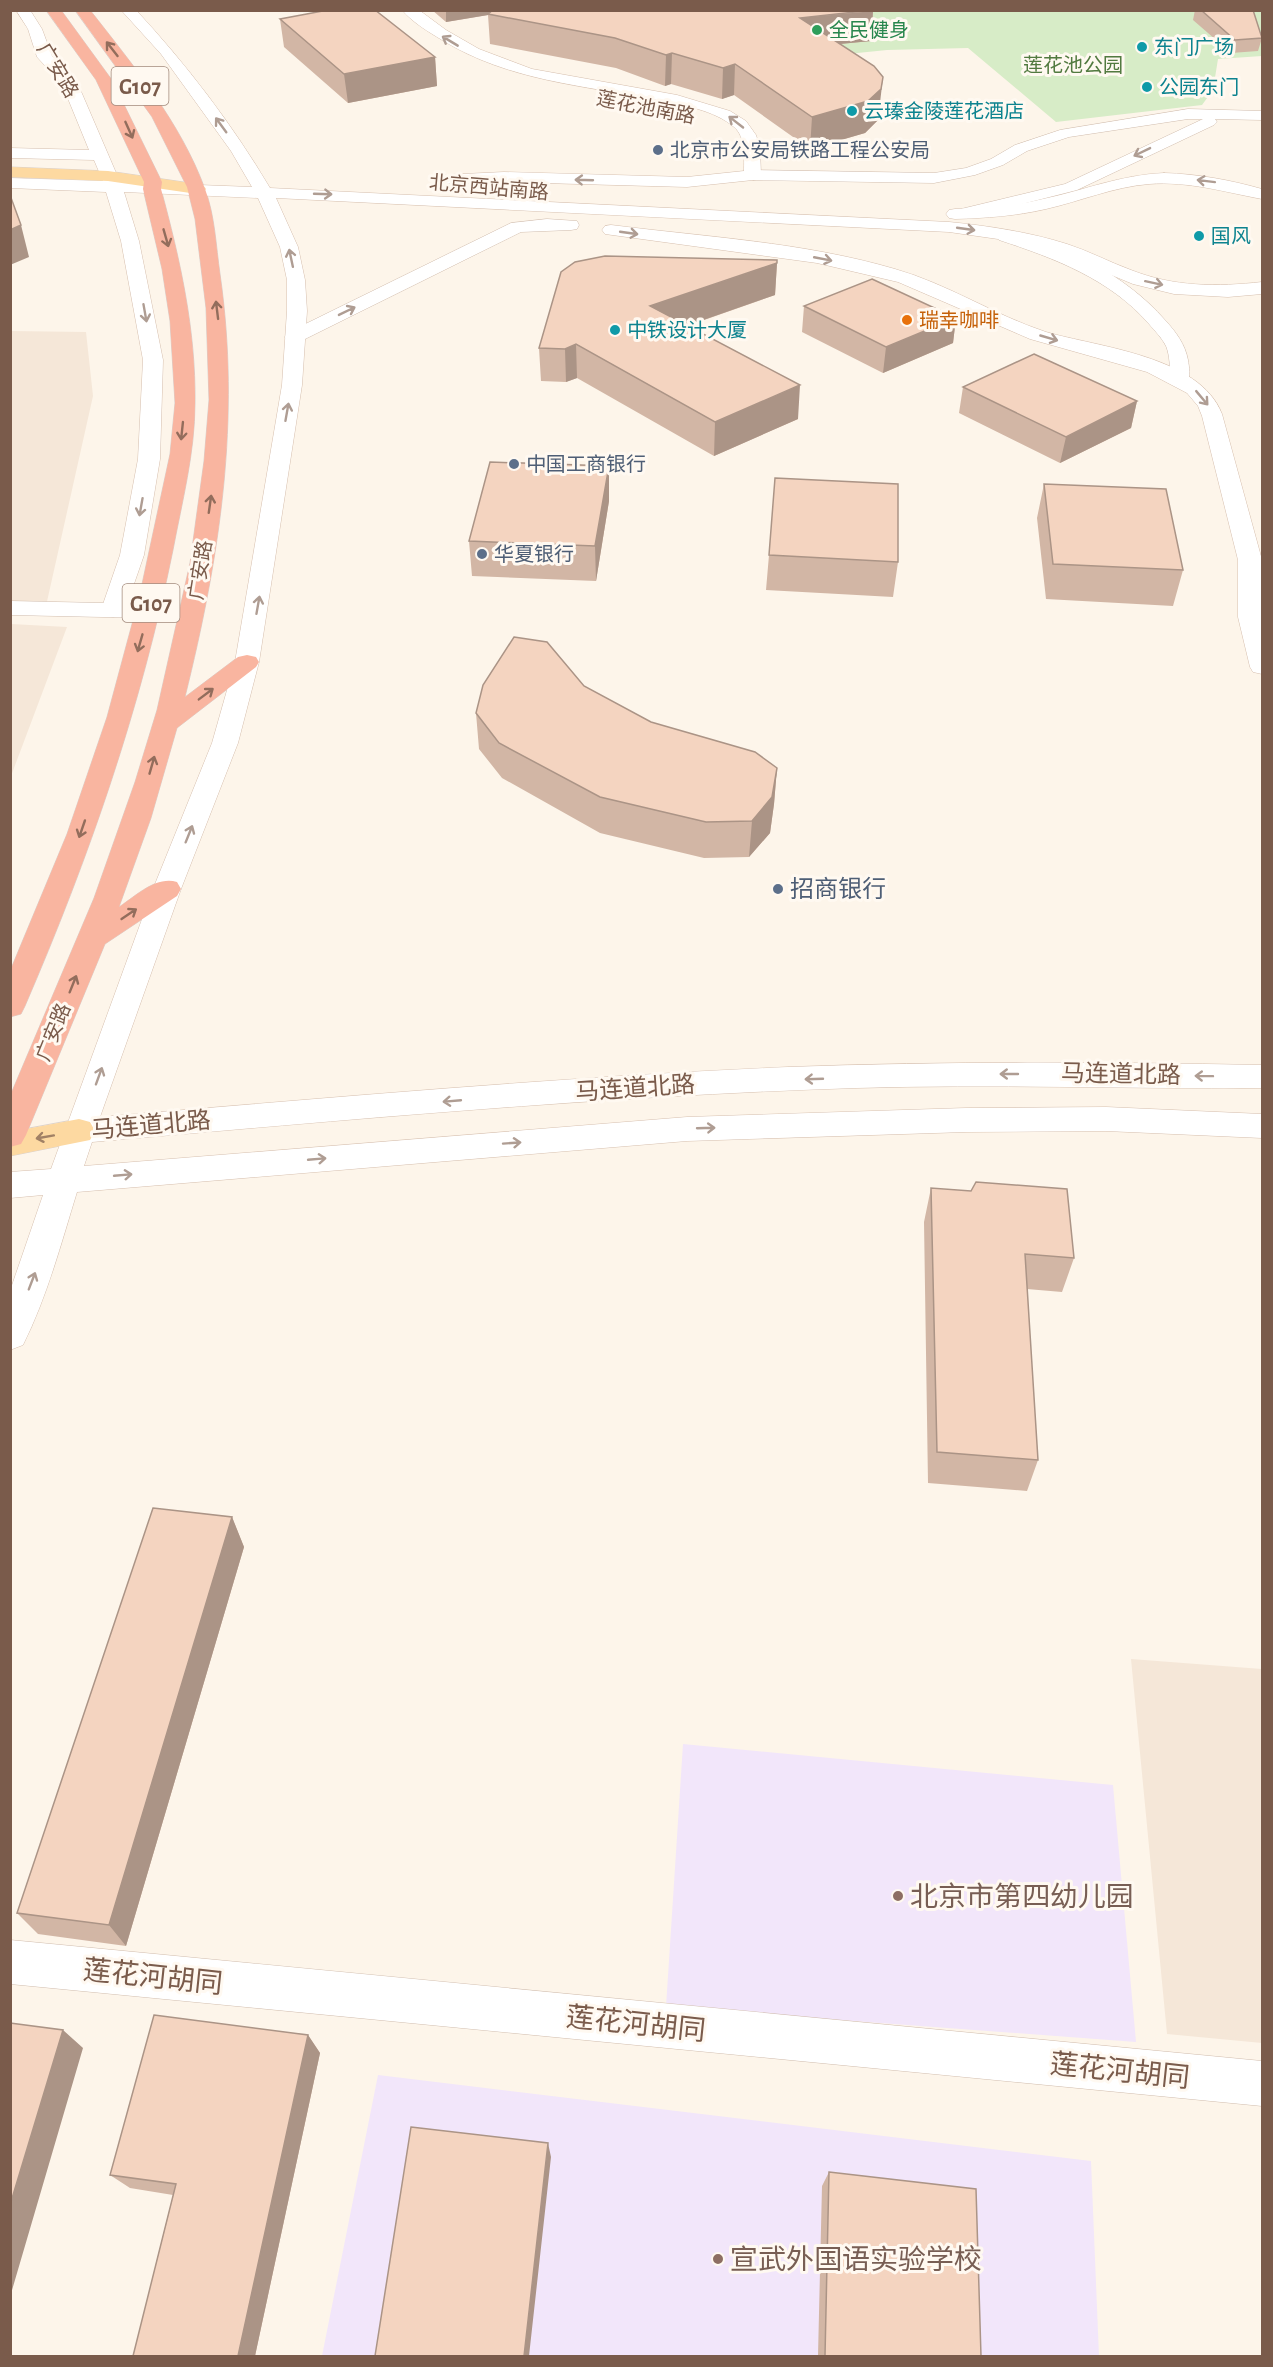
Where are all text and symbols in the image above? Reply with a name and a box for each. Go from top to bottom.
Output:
place label: 全民健身 [829,19,909,41]
marker: 全民健身 [810,23,824,37]
one-way arrow [442,34,459,46]
place label: 东门广场 [1154,37,1234,58]
street label: 广安路 [33,39,82,101]
marker: 东门广场 [1135,40,1149,54]
one-way arrow [106,41,119,57]
park label: 莲花池公园 [1023,55,1123,76]
road number: G107 [112,67,168,105]
place label: 公园东门 [1159,77,1239,98]
marker: 公园东门 [1140,80,1154,94]
street label: 莲花池南路 [595,88,697,127]
place label: 云瑧金陵莲花酒店 [864,100,1024,122]
marker: 云瑧金陵莲花酒店 [845,104,859,118]
one-way arrow [728,116,744,129]
one-way arrow [215,117,227,133]
one-way arrow [125,121,136,139]
place label: 北京市公安局铁路工程公安局 [670,140,930,161]
marker: 北京市公安局铁路工程公安局 [651,143,665,157]
one-way arrow [1134,146,1151,158]
street label: 北京西站南路 [428,172,550,203]
one-way arrow [574,174,594,185]
one-way arrow [1196,175,1216,186]
one-way arrow [312,189,332,200]
one-way arrow [955,223,975,234]
one-way arrow [619,227,639,238]
place label: 国风 [1211,227,1251,247]
one-way arrow [161,228,172,247]
marker: 国风 [1192,229,1206,243]
one-way arrow [285,248,296,268]
one-way arrow [812,254,832,265]
one-way arrow [1144,278,1163,290]
one-way arrow [211,301,222,320]
one-way arrow [140,303,151,322]
one-way arrow [338,304,356,316]
place label: 瑞幸咖啡 [919,310,999,331]
marker: 瑞幸咖啡 [900,313,914,327]
place label: 中铁设计大厦 [627,320,747,341]
marker: 中铁设计大厦 [608,323,622,337]
one-way arrow [1039,333,1058,344]
one-way arrow [1195,390,1208,406]
one-way arrow [282,403,293,422]
one-way arrow [176,421,187,441]
place label: 中国工商银行 [526,454,646,475]
marker: 中国工商银行 [507,457,521,471]
one-way arrow [204,495,215,515]
one-way arrow [135,496,146,516]
street label: 广安路 [185,539,216,601]
place label: 华夏银行 [494,544,574,565]
marker: 华夏银行 [475,547,489,561]
road number: G107 [122,584,180,622]
one-way arrow [252,595,263,615]
one-way arrow [134,633,145,652]
one-way arrow [197,688,213,700]
one-way arrow [147,756,159,775]
one-way arrow [76,819,87,838]
one-way arrow [184,826,195,844]
place label: 招商银行 [790,876,886,902]
marker: 招商银行 [771,882,785,896]
one-way arrow [120,908,137,920]
one-way arrow [68,975,79,994]
street label: 广安路 [32,1000,74,1064]
street label: 马连道北路 [1061,1060,1181,1088]
one-way arrow [94,1067,105,1086]
one-way arrow [1000,1068,1020,1080]
one-way arrow [1195,1070,1215,1081]
street label: 马连道北路 [574,1071,696,1105]
one-way arrow [805,1073,825,1084]
one-way arrow [442,1096,462,1107]
street label: 马连道北路 [90,1107,212,1143]
one-way arrow [696,1123,716,1134]
one-way arrow [35,1132,55,1143]
one-way arrow [501,1137,521,1148]
one-way arrow [307,1153,327,1164]
one-way arrow [113,1169,133,1180]
one-way arrow [27,1272,38,1290]
place label: 北京市第四幼儿园 [910,1882,1134,1912]
marker: 北京市第四幼儿园 [891,1889,905,1903]
street label: 莲花河胡同 [82,1955,224,1999]
street label: 莲花河胡同 [565,2002,707,2046]
street label: 莲花河胡同 [1049,2049,1191,2093]
place label: 宣武外国语实验学校 [730,2245,982,2275]
marker: 宣武外国语实验学校 [711,2252,725,2266]

